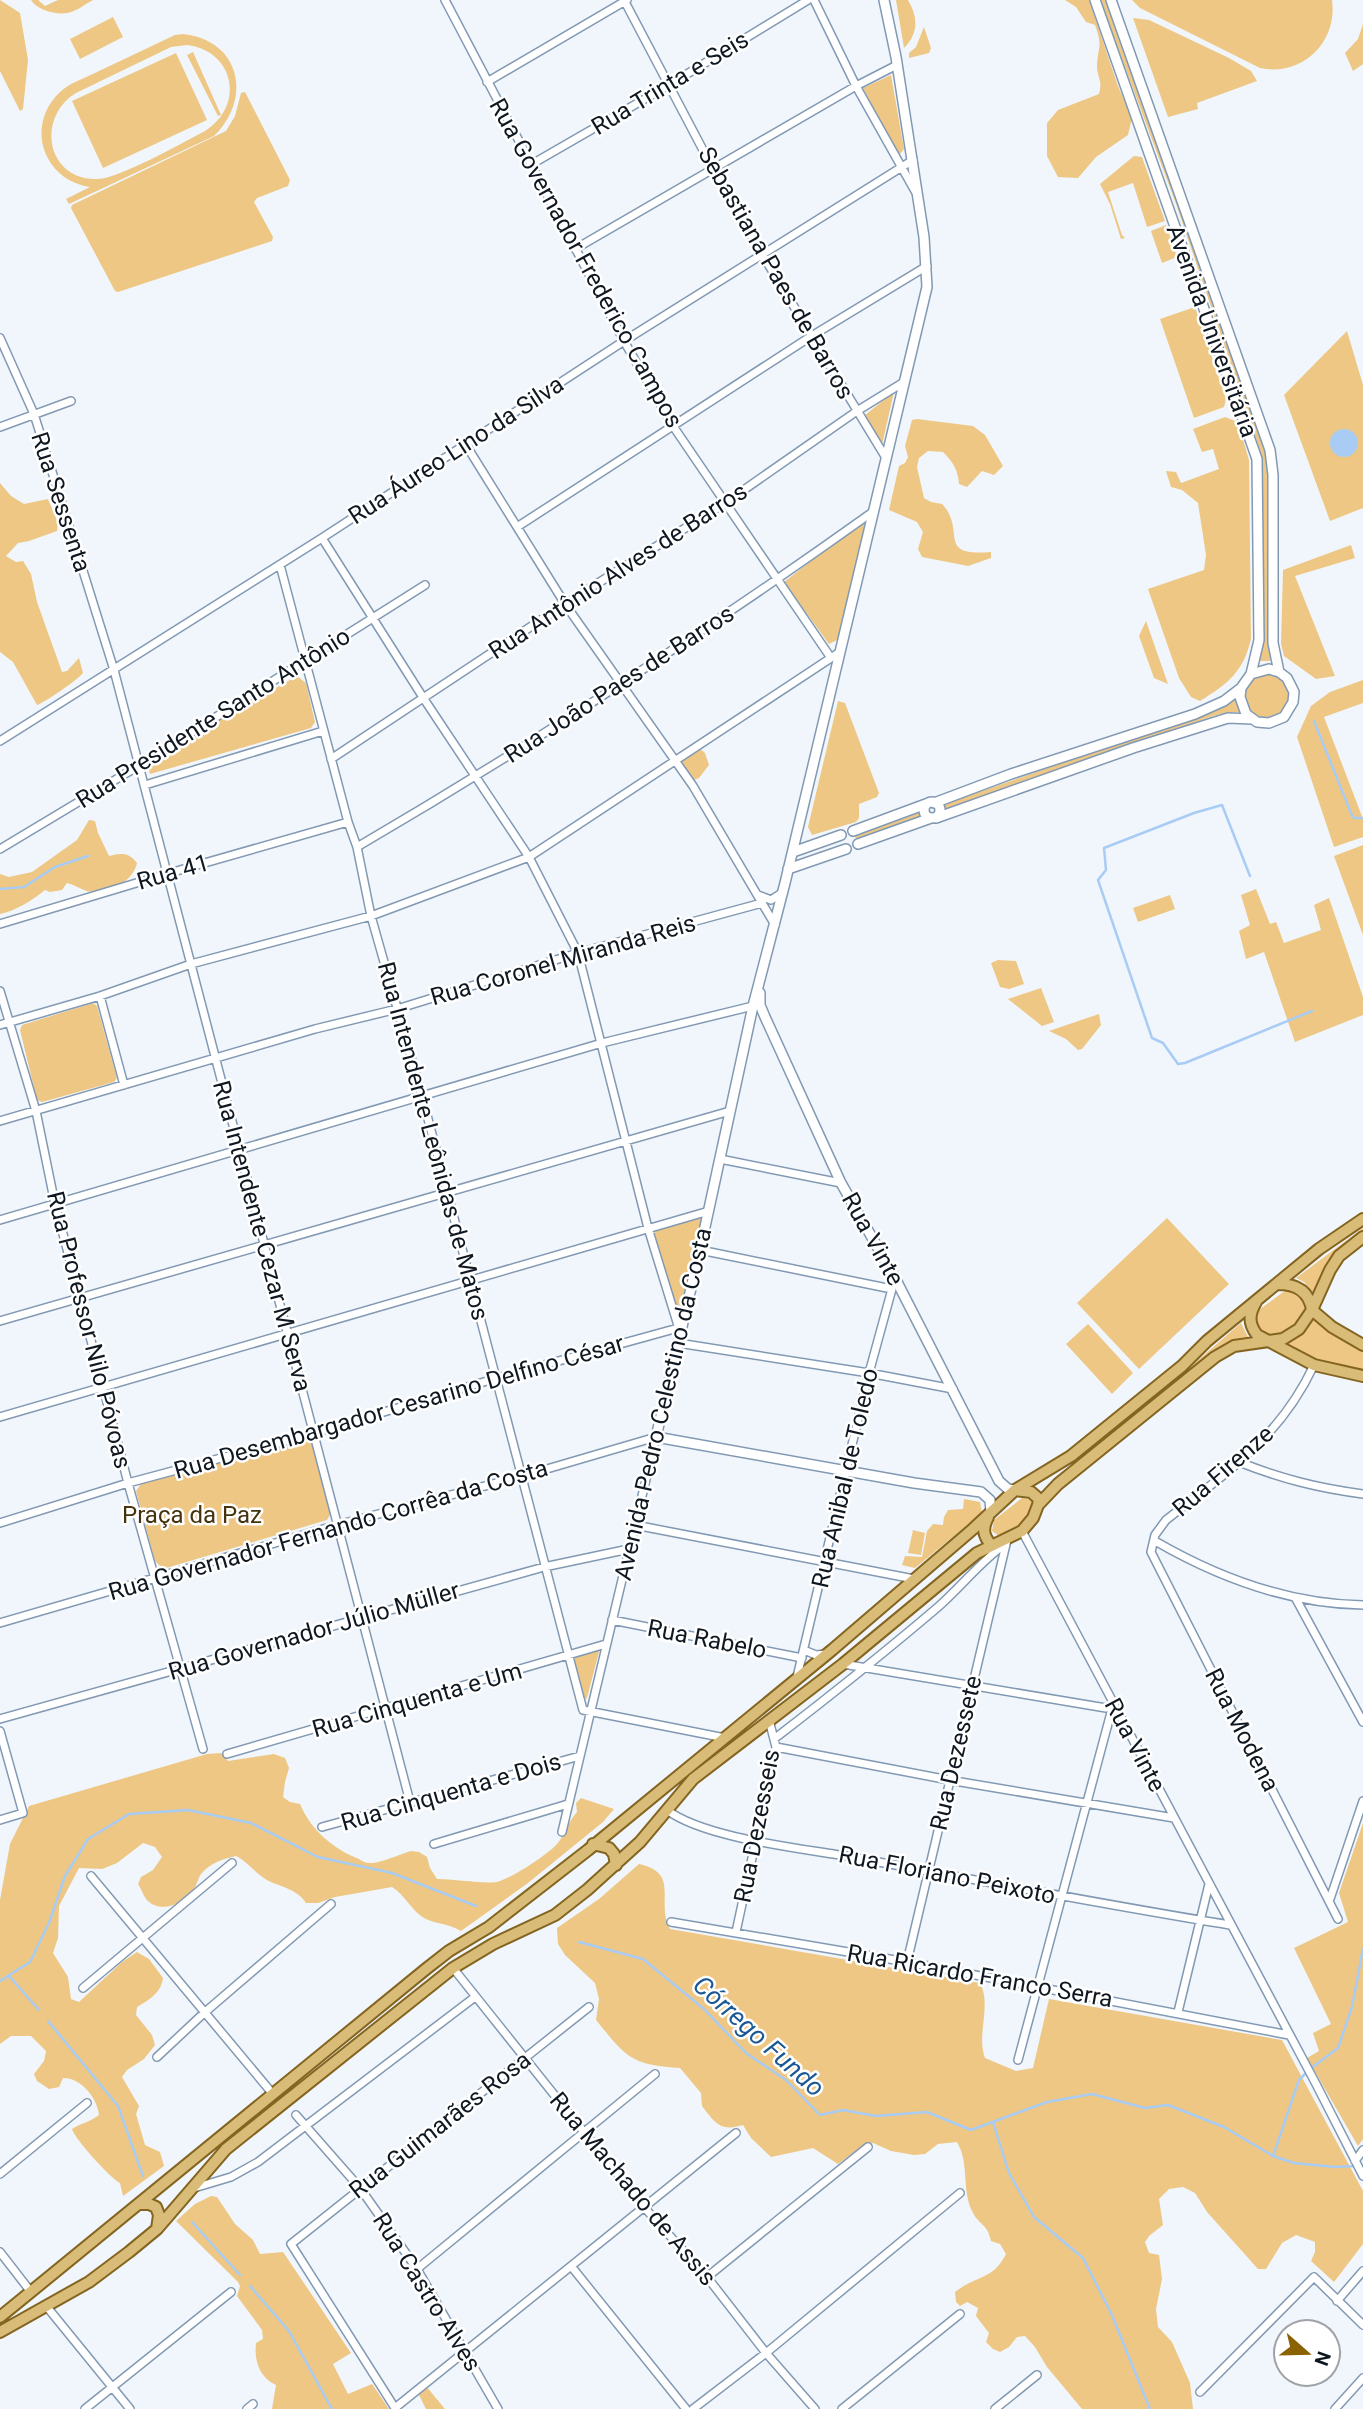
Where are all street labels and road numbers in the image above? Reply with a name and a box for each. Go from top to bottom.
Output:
street label: Rua Trinta e Seis [587,25,753,141]
street label: Rua Governador Frederico Campos [484,93,688,433]
street label: Sebastiana Paes de Barros [692,142,860,404]
street label: Avenida Universitária [1161,221,1263,441]
street label: Rua Áureo Lino da Silva [343,370,569,530]
street label: Rua Sessenta [25,428,97,576]
street label: Rua Antônio Alves de Barros [484,477,752,665]
street label: Rua João Paes de Barros [499,599,739,769]
street label: Rua Presidente Santo Antônio [71,622,355,814]
street label: Rua 41 [134,848,212,896]
street label: Rua Coronel Miranda Reis [427,909,699,1011]
street label: Rua Intendente Leônidas de Matos [372,959,494,1323]
street label: Rua Intendente Cezar M Serva [207,1077,317,1395]
street label: Rua Vinte [836,1188,910,1290]
street label: Rua Professor Nilo Póvoas [41,1189,137,1471]
street label: Avenida Pedro Celestino da Costa [609,1225,717,1583]
street label: Rua Desembargador Cesarino Delfino César [171,1329,627,1485]
street label: Rua Anibal de Toledo [806,1365,884,1591]
street label: Rua Firenze [1167,1420,1279,1522]
street label: Rua Governador Fernando Corrêa da Costa [105,1454,551,1606]
street label: Rua Governador Júlio Müller [165,1576,463,1686]
street label: Rua Rabelo [645,1614,769,1664]
street label: Rua Cinquenta e Um [309,1657,525,1743]
street label: Rua Modena [1199,1664,1285,1796]
street label: Rua Dezessete [925,1673,987,1833]
street label: Rua Vinte [1099,1693,1171,1797]
street label: Rua Cinquenta e Dois [338,1747,564,1837]
street label: Rua Dezesseis [728,1747,786,1905]
street label: Rua Floriano Peixoto [836,1840,1058,1910]
street label: Rua Ricardo Franco Serra [845,1939,1115,2013]
street label: Rua Guimarães Rosa [344,2046,536,2204]
street label: Rua Machado de Assis [544,2087,722,2291]
street label: Rua Castro Alves [367,2208,487,2376]

